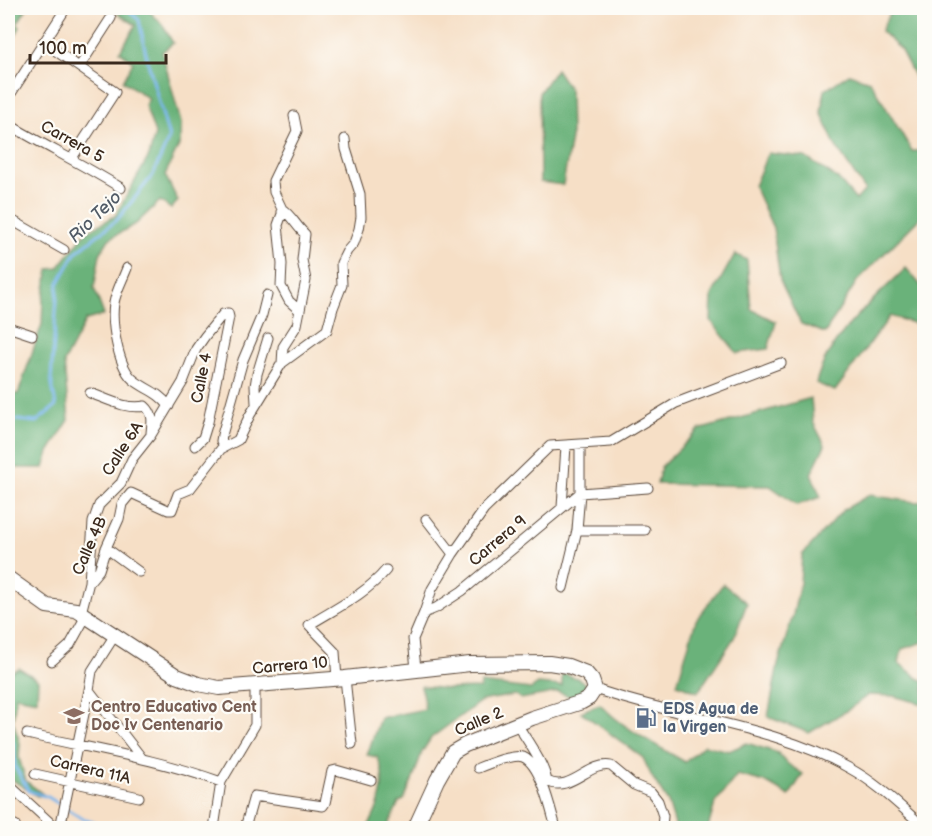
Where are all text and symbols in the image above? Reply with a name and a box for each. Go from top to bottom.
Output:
scale bar [30,27,166,65]
text: 100 m [39,38,87,59]
street label: Carrera 5 [37,117,107,167]
water label: Rio Tejo [64,187,126,247]
street label: Calle 4 [188,351,216,405]
street label: Calle 6A [98,418,148,480]
street label: Carrera 9 [465,511,531,571]
street label: Calle 4B [69,514,111,578]
street label: Carrera 10 [252,653,328,679]
place label: Centro Educativo Cent Doc Iv Centenario [91,698,257,735]
place label: EDS Agua de la Virgen [663,700,758,737]
street label: Calle 2 [452,703,507,741]
school or university icon: Centro Educativo Cent Doc Iv Centenario [62,704,86,728]
fuel station icon: EDS Agua de la Virgen [634,706,658,730]
street label: Carrera 11A [48,752,132,789]

